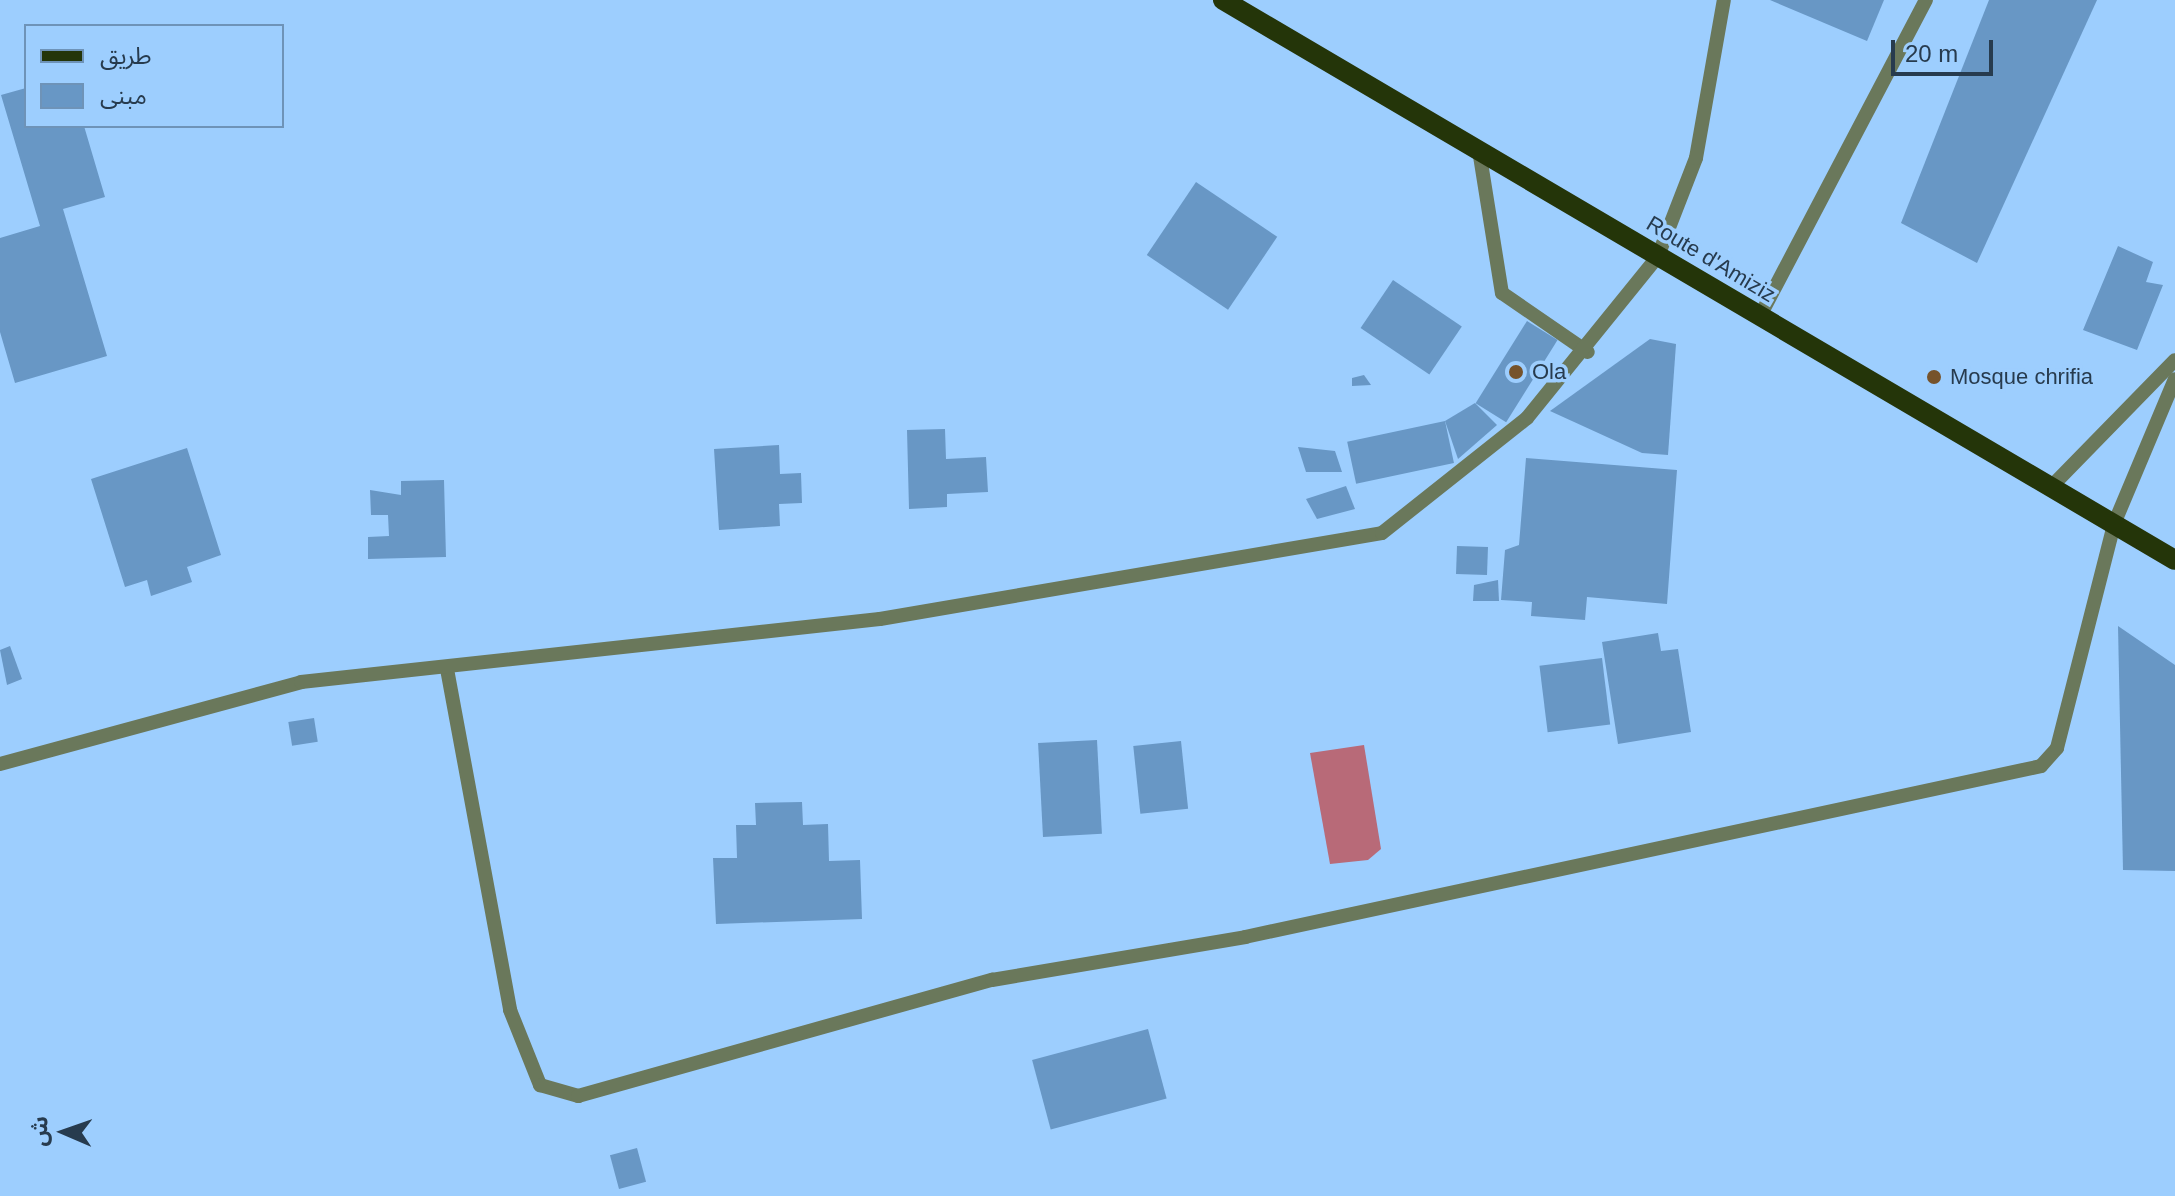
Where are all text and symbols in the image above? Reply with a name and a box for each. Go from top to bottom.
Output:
legend [24,24,284,128]
scale bar [1895,24,1997,74]
text: 20 m [1905,40,1958,67]
text: طريق [100,42,152,69]
text: مبنى [100,82,147,109]
street label: Route d'Amiziz [1642,210,1780,308]
place label: Ola [1532,359,1566,385]
marker: Ola [1507,363,1525,381]
place label: Mosque chrifia [1950,364,2093,390]
marker: Mosque chrifia [1925,368,1943,386]
north arrow [24,1092,104,1172]
text: ش [26,1116,53,1147]

